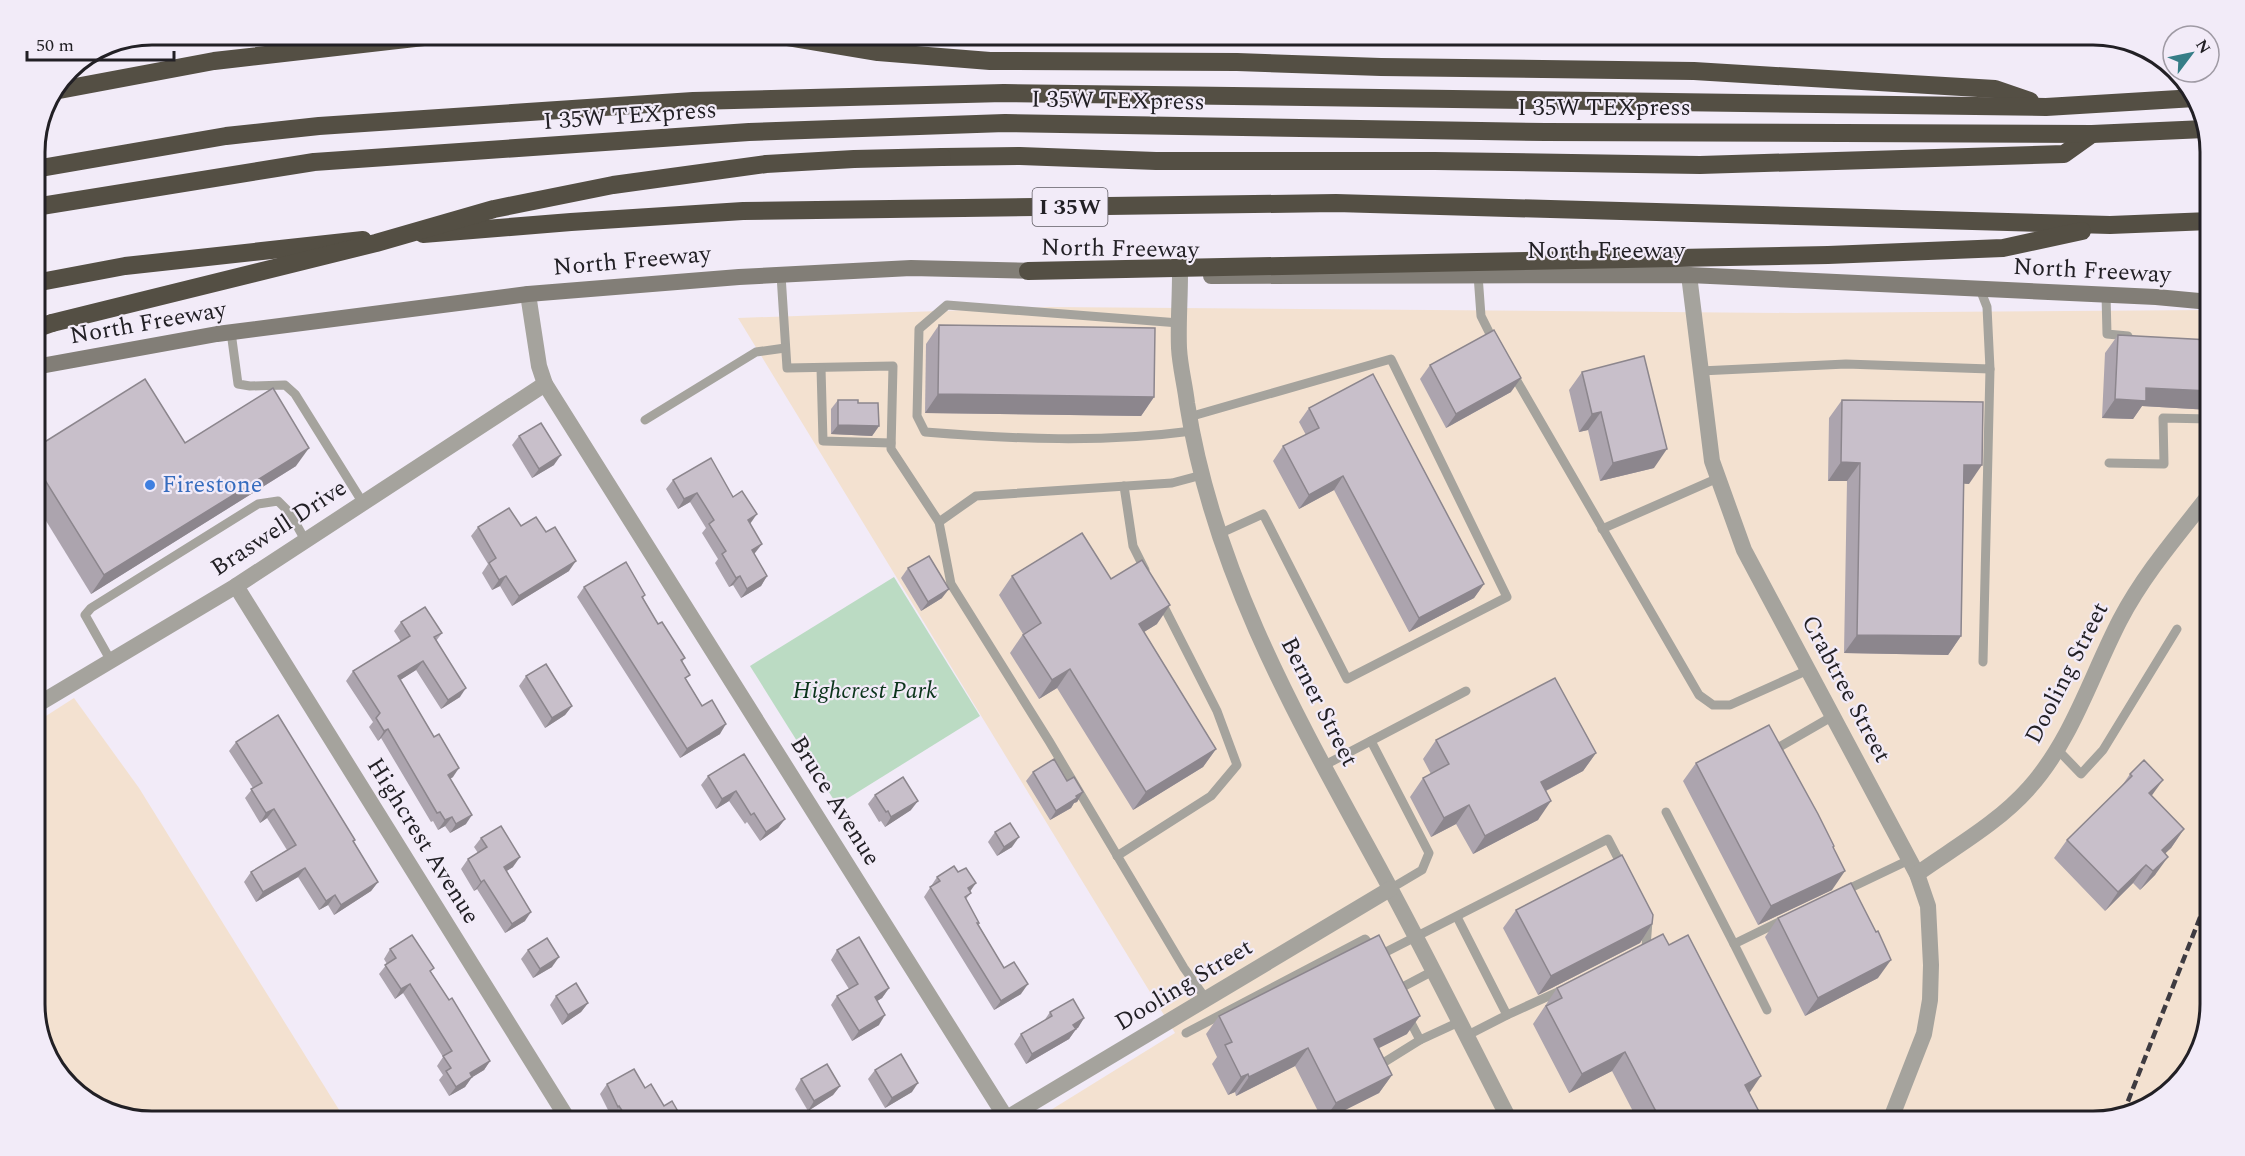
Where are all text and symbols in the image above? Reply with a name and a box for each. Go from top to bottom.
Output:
scale bar [27,24,174,62]
north arrow [2161,24,2221,84]
text: 50 m [36,32,74,59]
text: N [2189,35,2217,58]
street label: I 35W TEXpress [1031,81,1205,121]
street label: I 35W TEXpress [1517,90,1691,126]
street label: I 35W TEXpress [542,92,718,140]
road number: I 35W [1032,188,1108,226]
street label: North Freeway [1041,230,1201,268]
street label: North Freeway [1527,233,1687,269]
street label: North Freeway [552,236,714,286]
street label: North Freeway [2012,249,2173,293]
street label: North Freeway [67,291,230,354]
place label: Firestone [162,467,262,503]
street label: Braswell Drive [204,470,354,586]
marker: Firestone [143,478,157,492]
street label: Dooling Street [2016,596,2118,750]
street label: Crabtree Street [1792,609,1900,769]
street label: Berner Street [1271,631,1367,773]
park label: Highcrest Park [793,673,937,709]
street label: Bruce Avenue [781,729,889,873]
street label: Highcrest Avenue [357,751,489,931]
street label: Dooling Street [1108,930,1260,1040]

